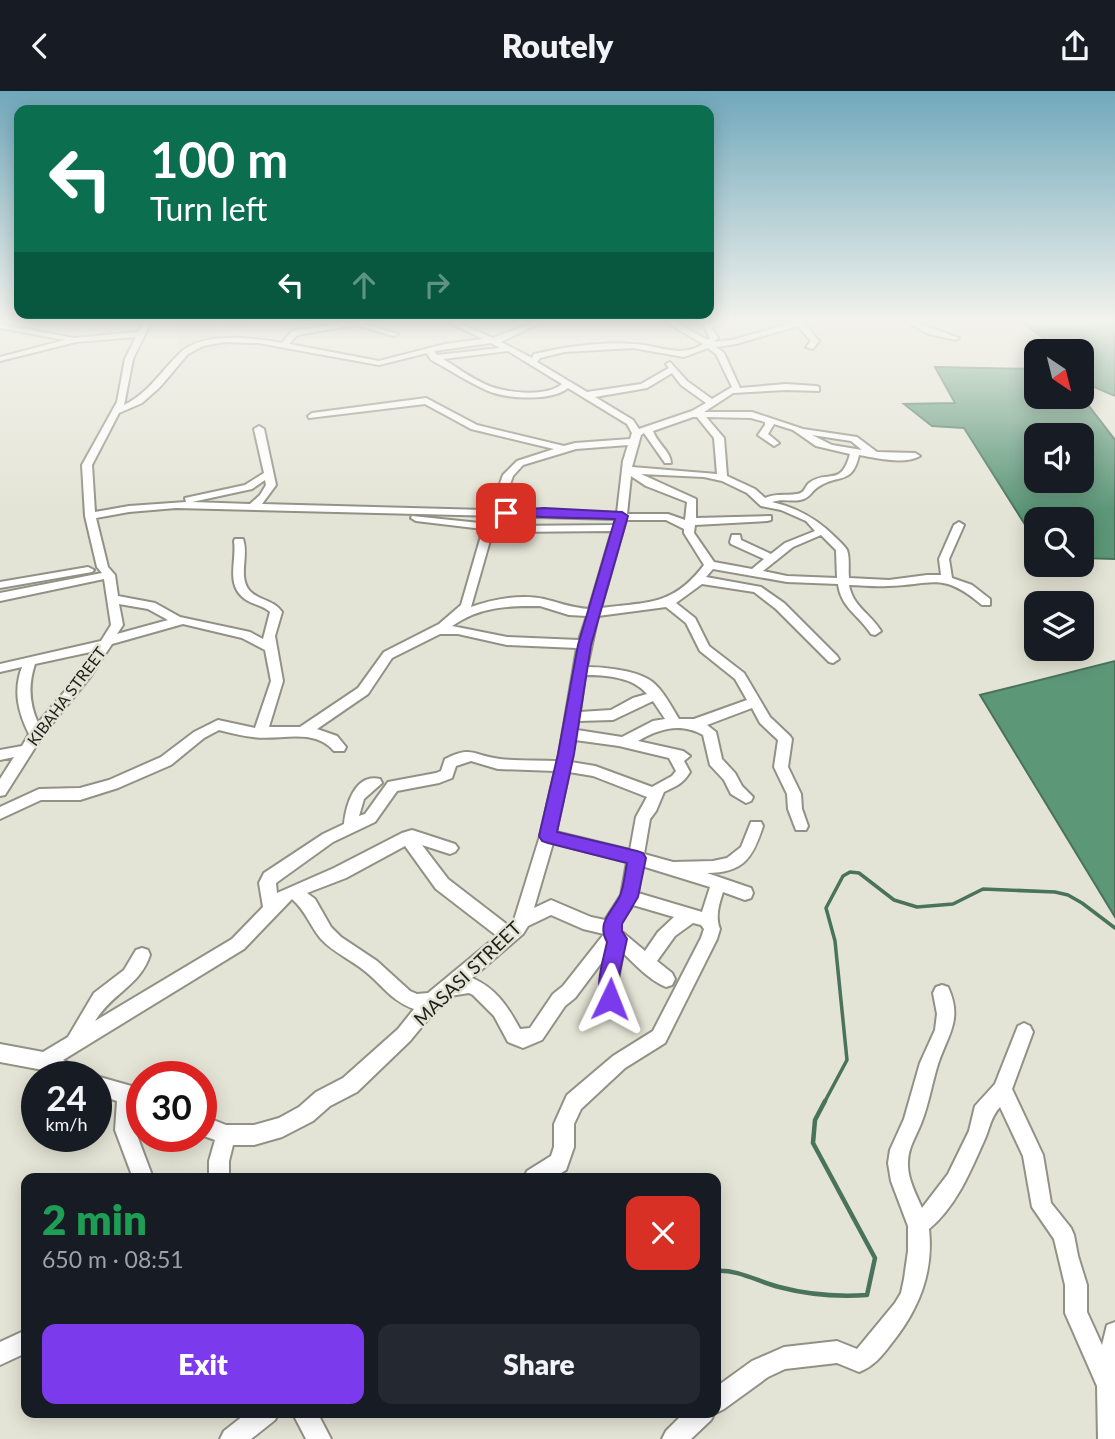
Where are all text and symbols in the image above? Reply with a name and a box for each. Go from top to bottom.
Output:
text: Routely [502,26,613,65]
icon: back [21,27,59,65]
icon: share [1056,27,1094,65]
text: 100 m [150,130,288,188]
icon: left [35,133,126,224]
text: Turn left [150,189,267,228]
icon: left [272,266,310,304]
icon: ahead [345,266,383,304]
icon: right [418,266,456,304]
north arrow [1024,339,1094,409]
map controls [1024,339,1094,661]
button: sound [1024,423,1094,493]
pin [476,483,536,543]
icon: arrive [487,494,525,532]
button: search [1024,507,1094,577]
button: layers [1024,591,1094,661]
street label: KIBAHA STREET [23,642,110,749]
street label: MASASI STREET [408,916,526,1030]
position arrow [573,962,647,1036]
speed limit sign: 30 [126,1061,217,1152]
text: 24 [46,1076,87,1118]
text: km/h [45,1113,88,1135]
text: 2 min [42,1194,147,1244]
button: close [626,1196,700,1270]
text: 650 m · 08:51 [42,1245,184,1273]
button: Exit [42,1324,364,1404]
button: Share [378,1324,700,1404]

